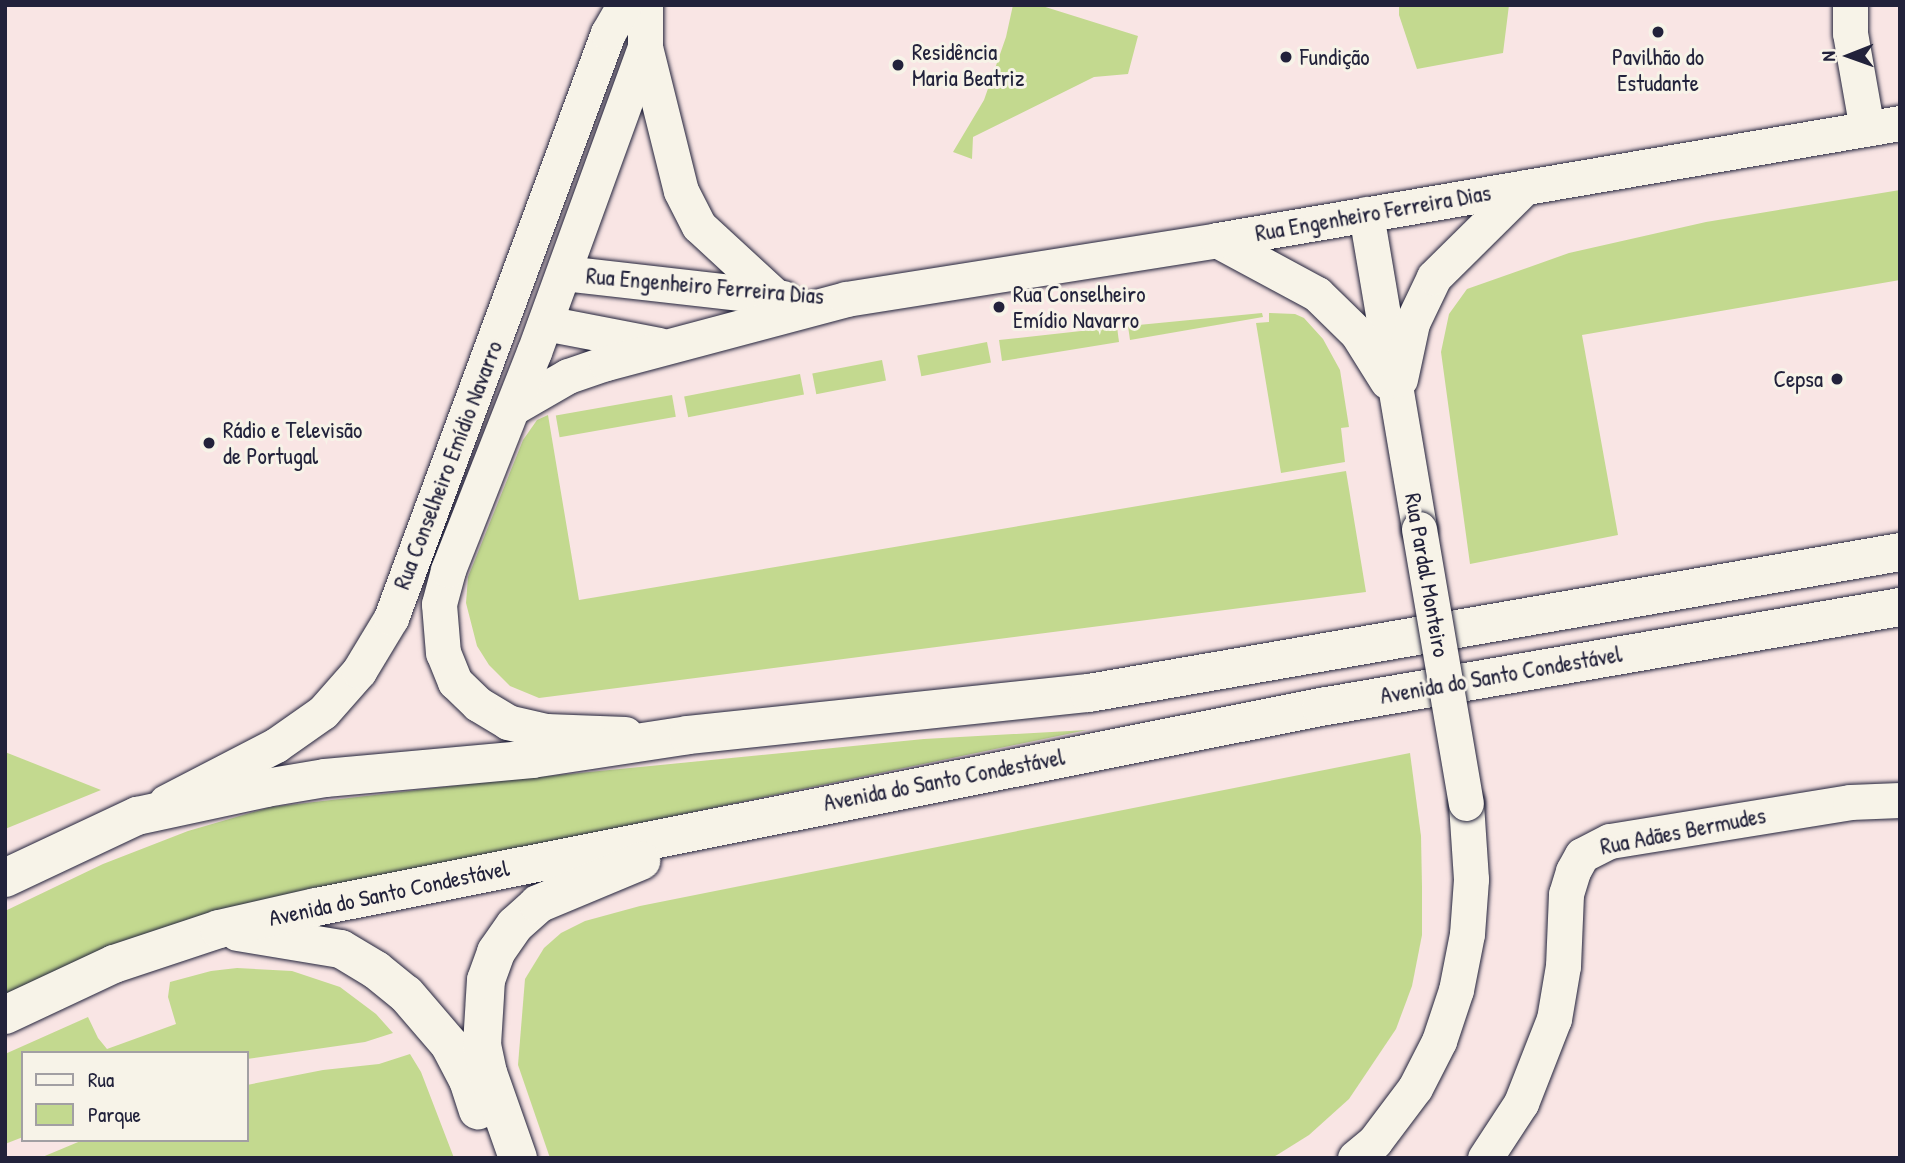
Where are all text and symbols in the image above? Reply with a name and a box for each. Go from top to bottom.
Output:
north arrow [1814,21,1884,91]
marker: Pavilhão do Estudante [1650,24,1666,40]
place label: Residência Maria Beatriz [912,38,1025,92]
place label: Fundição [1300,43,1370,71]
place label: Pavilhão do Estudante [1612,43,1704,97]
marker: Fundição [1278,49,1294,65]
text: N [1815,51,1841,62]
marker: Residência Maria Beatriz [890,57,906,73]
street label: Rua Engenheiro Ferreira Dias [1253,179,1493,247]
street label: Rua Engenheiro Ferreira Dias [585,262,825,310]
place label: Rua Conselheiro Emídio Navarro [1013,280,1145,334]
marker: Rua Conselheiro Emídio Navarro [991,299,1007,315]
street label: Rua Conselheiro Emídio Navarro [388,337,508,593]
place label: Cepsa [1774,365,1823,393]
marker: Cepsa [1829,371,1845,387]
place label: Rádio e Televisão de Portugal [223,416,362,470]
marker: Rádio e Televisão de Portugal [201,435,217,451]
street label: Rua Pardal Monteiro [1399,491,1455,659]
street label: Avenida do Santo Condestável [1378,640,1624,710]
street label: Avenida do Santo Condestável [821,743,1067,817]
street label: Rua Adães Bermudes [1598,801,1768,861]
street label: Avenida do Santo Condestável [266,854,512,932]
legend [21,1051,248,1142]
text: Rua [88,1065,114,1094]
text: Parque [88,1100,141,1129]

